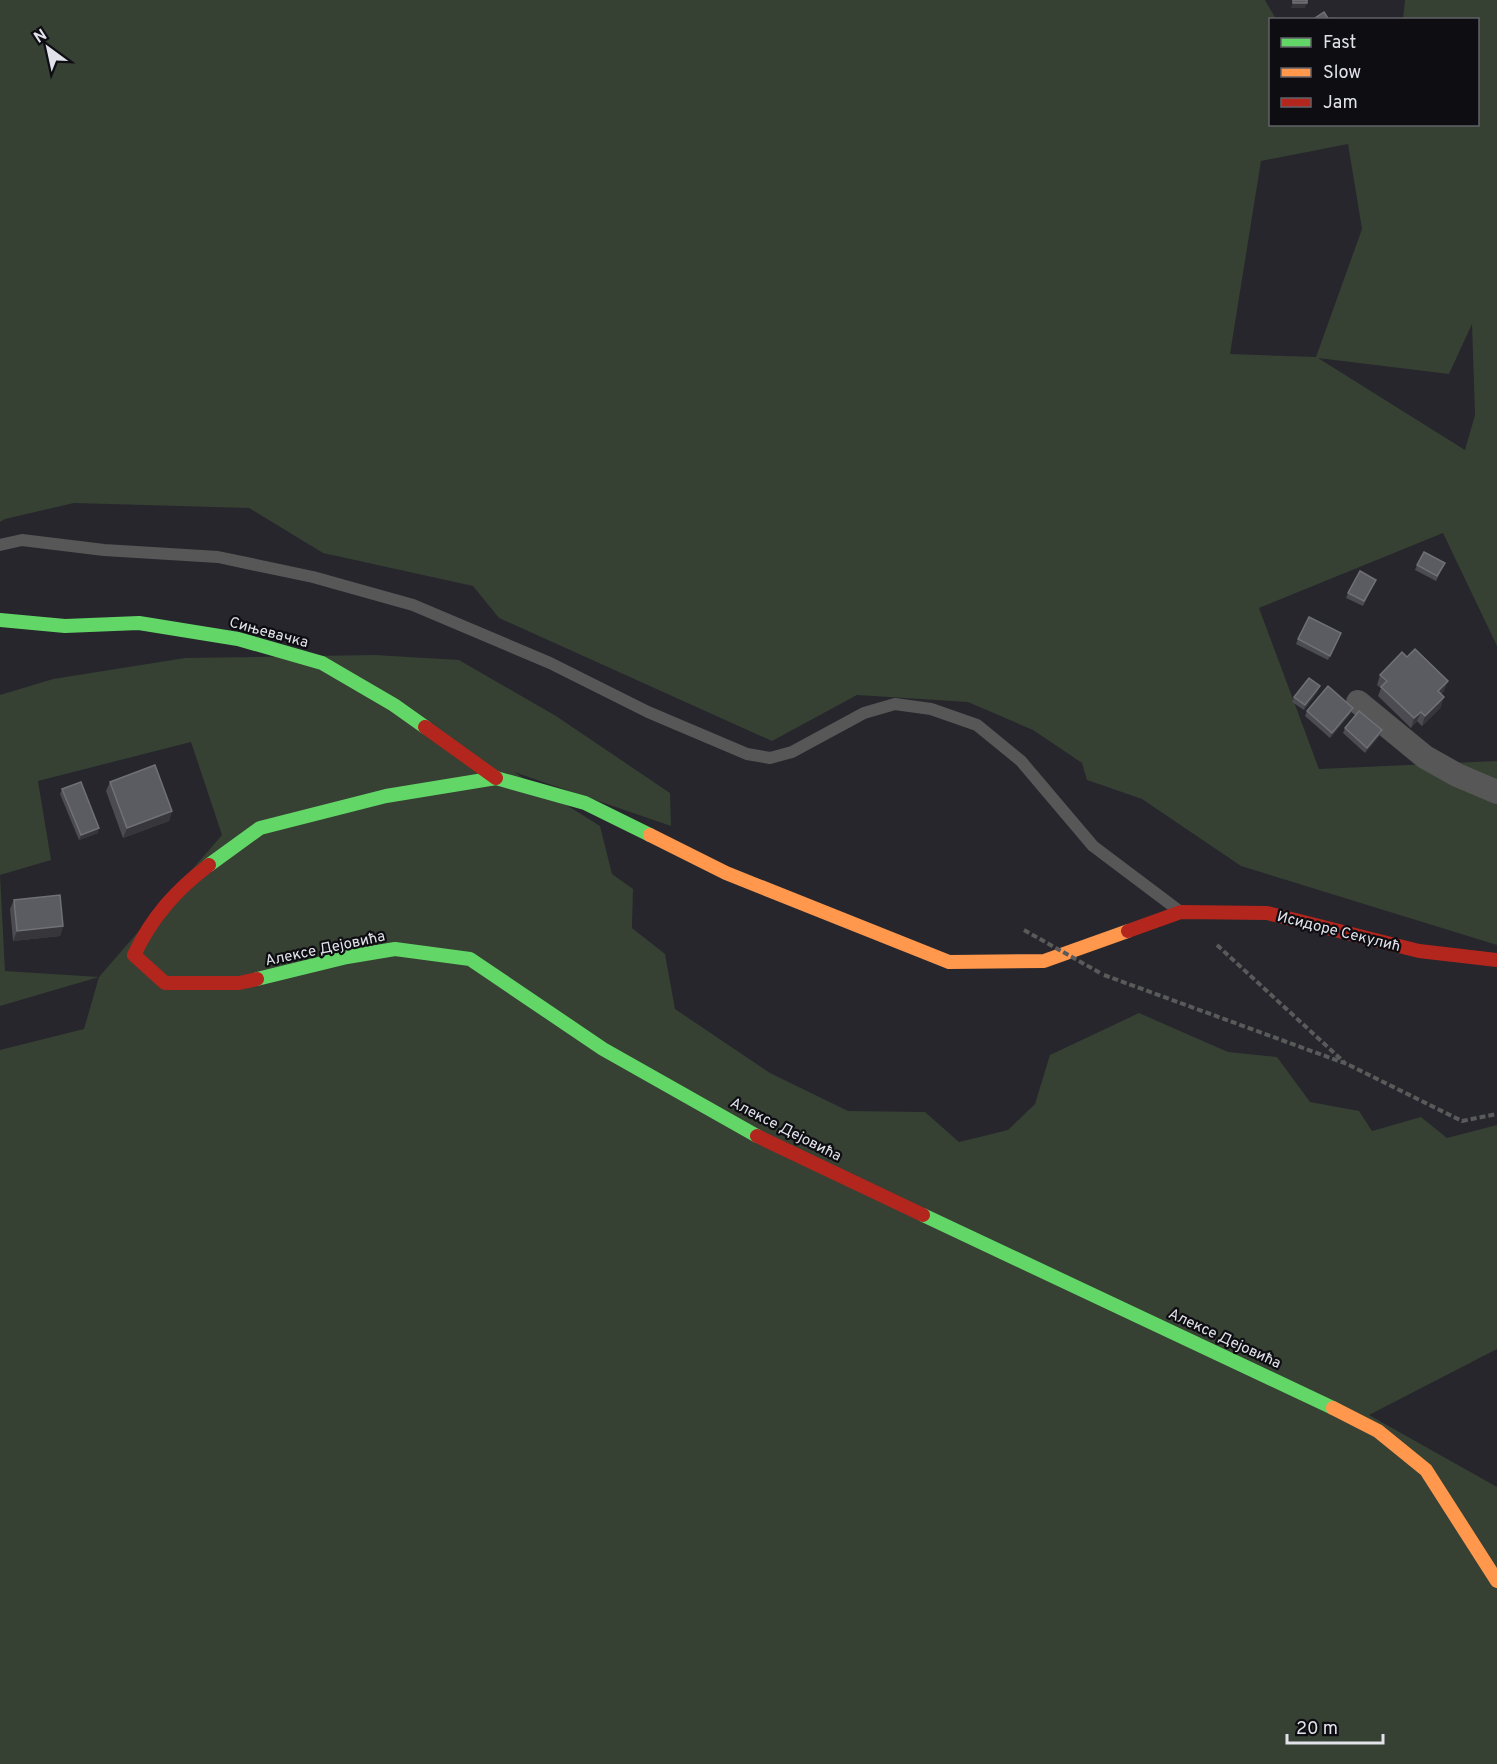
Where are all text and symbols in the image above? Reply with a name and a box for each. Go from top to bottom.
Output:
north arrow [18,18,78,78]
legend [1269,18,1479,126]
text: N [31,26,51,49]
text: Fast [1323,32,1356,55]
text: Slow [1323,62,1361,85]
text: Jam [1323,92,1358,115]
street label: Сињевачка [227,614,310,653]
street label: Исидоре Секулић [1275,908,1402,957]
street label: Алексе Дејовића [264,927,387,971]
street label: Алексе Дејовића [727,1094,844,1167]
street label: Алексе Дејовића [1165,1305,1284,1374]
scale bar [1287,1707,1383,1745]
text: 20 m [1296,1718,1338,1741]

